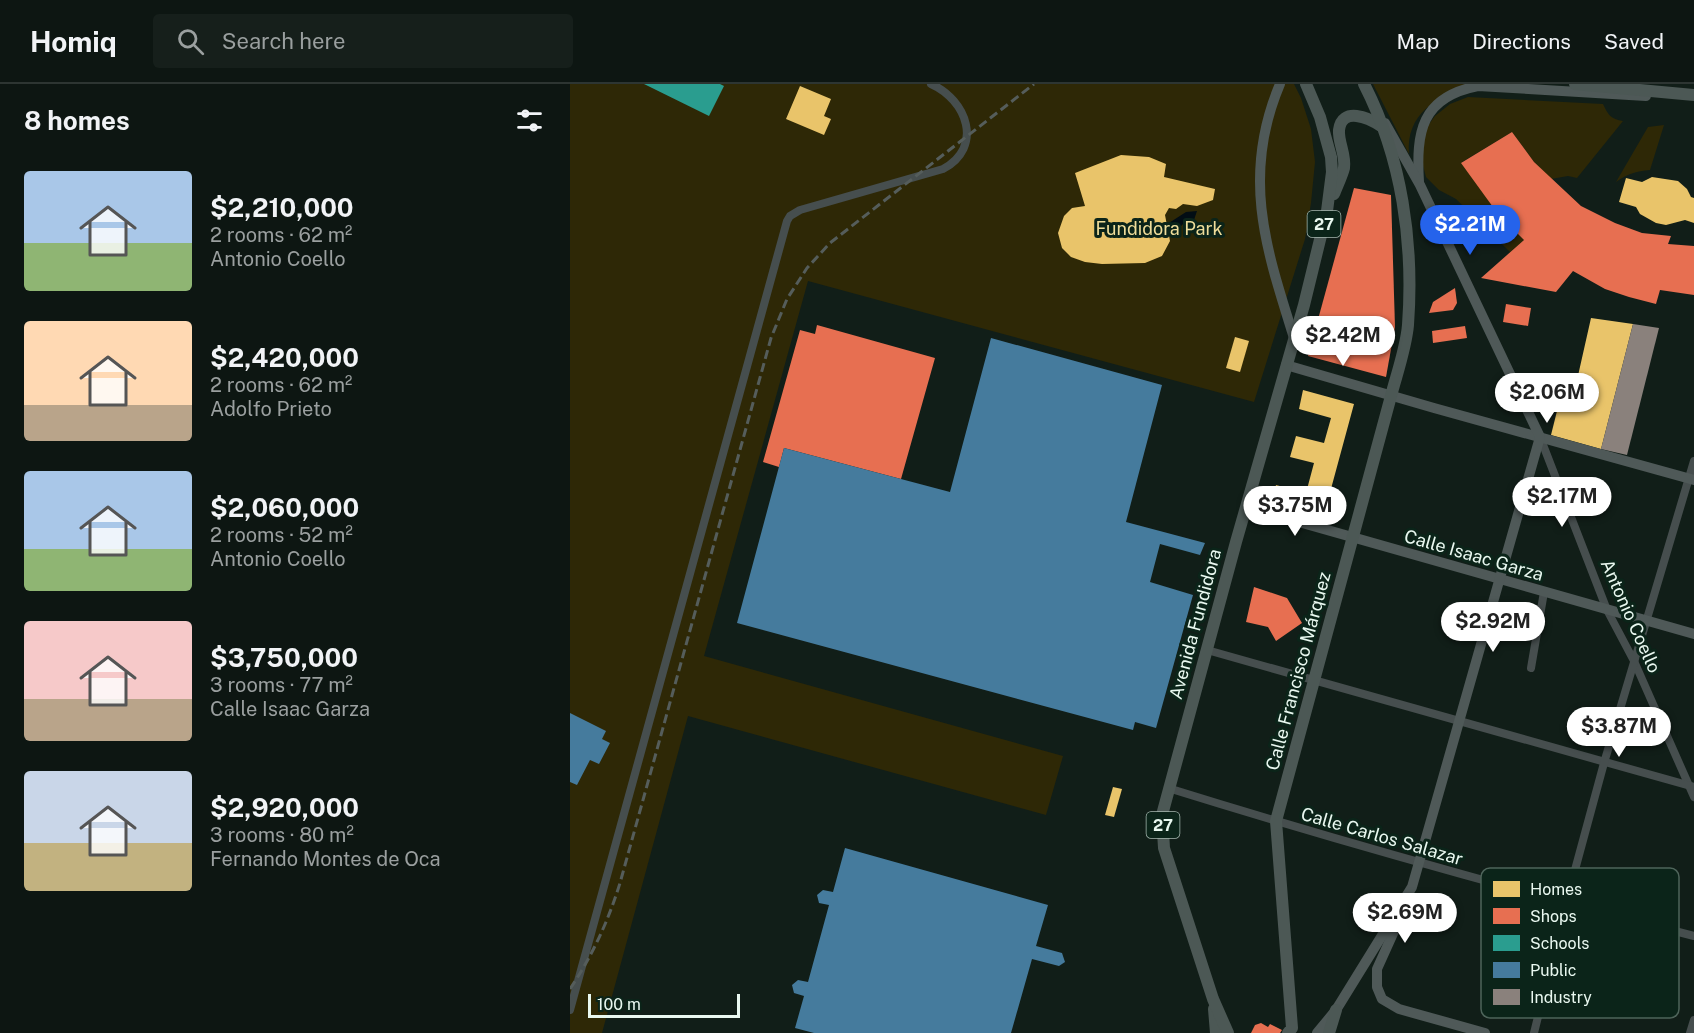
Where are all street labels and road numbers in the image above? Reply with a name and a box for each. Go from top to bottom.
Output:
road number: 27 [1308,211,1341,237]
street label: Calle Isaac Garza [1402,525,1546,585]
street label: Avenida Fundidora [1165,546,1225,702]
street label: Antonio Coello [1597,556,1665,676]
street label: Calle Francisco Márquez [1261,570,1335,772]
street label: Calle Carlos Salazar [1299,803,1465,869]
road number: 27 [1146,812,1180,838]

